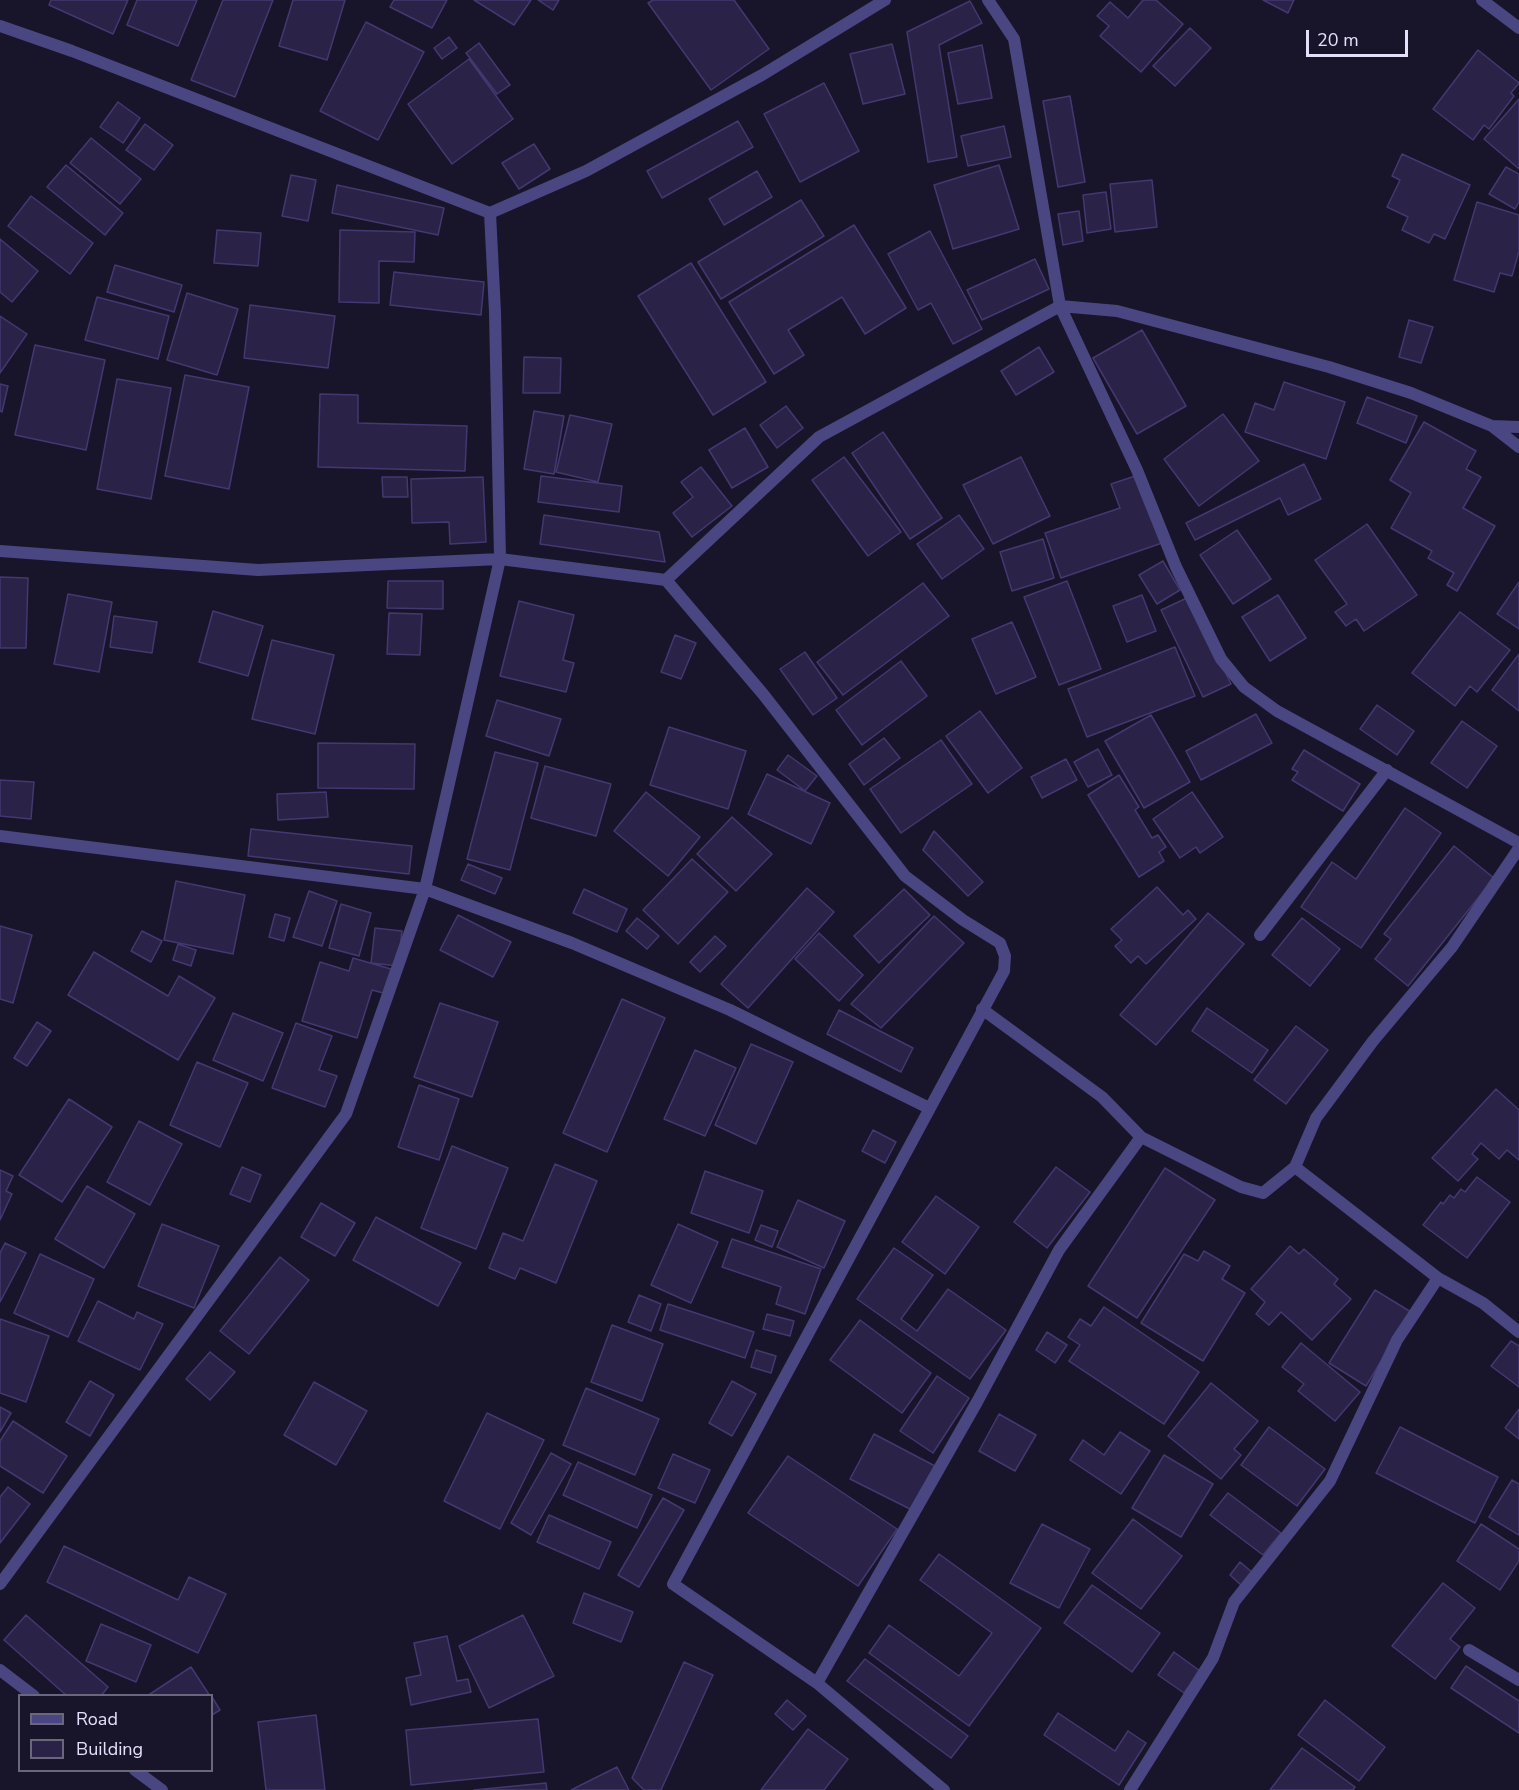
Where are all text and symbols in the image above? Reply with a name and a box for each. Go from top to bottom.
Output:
scale bar [1309,18,1411,56]
text: 20 m [1317,28,1359,52]
legend [18,1694,213,1772]
text: Road [76,1707,118,1731]
text: Building [76,1737,143,1761]

